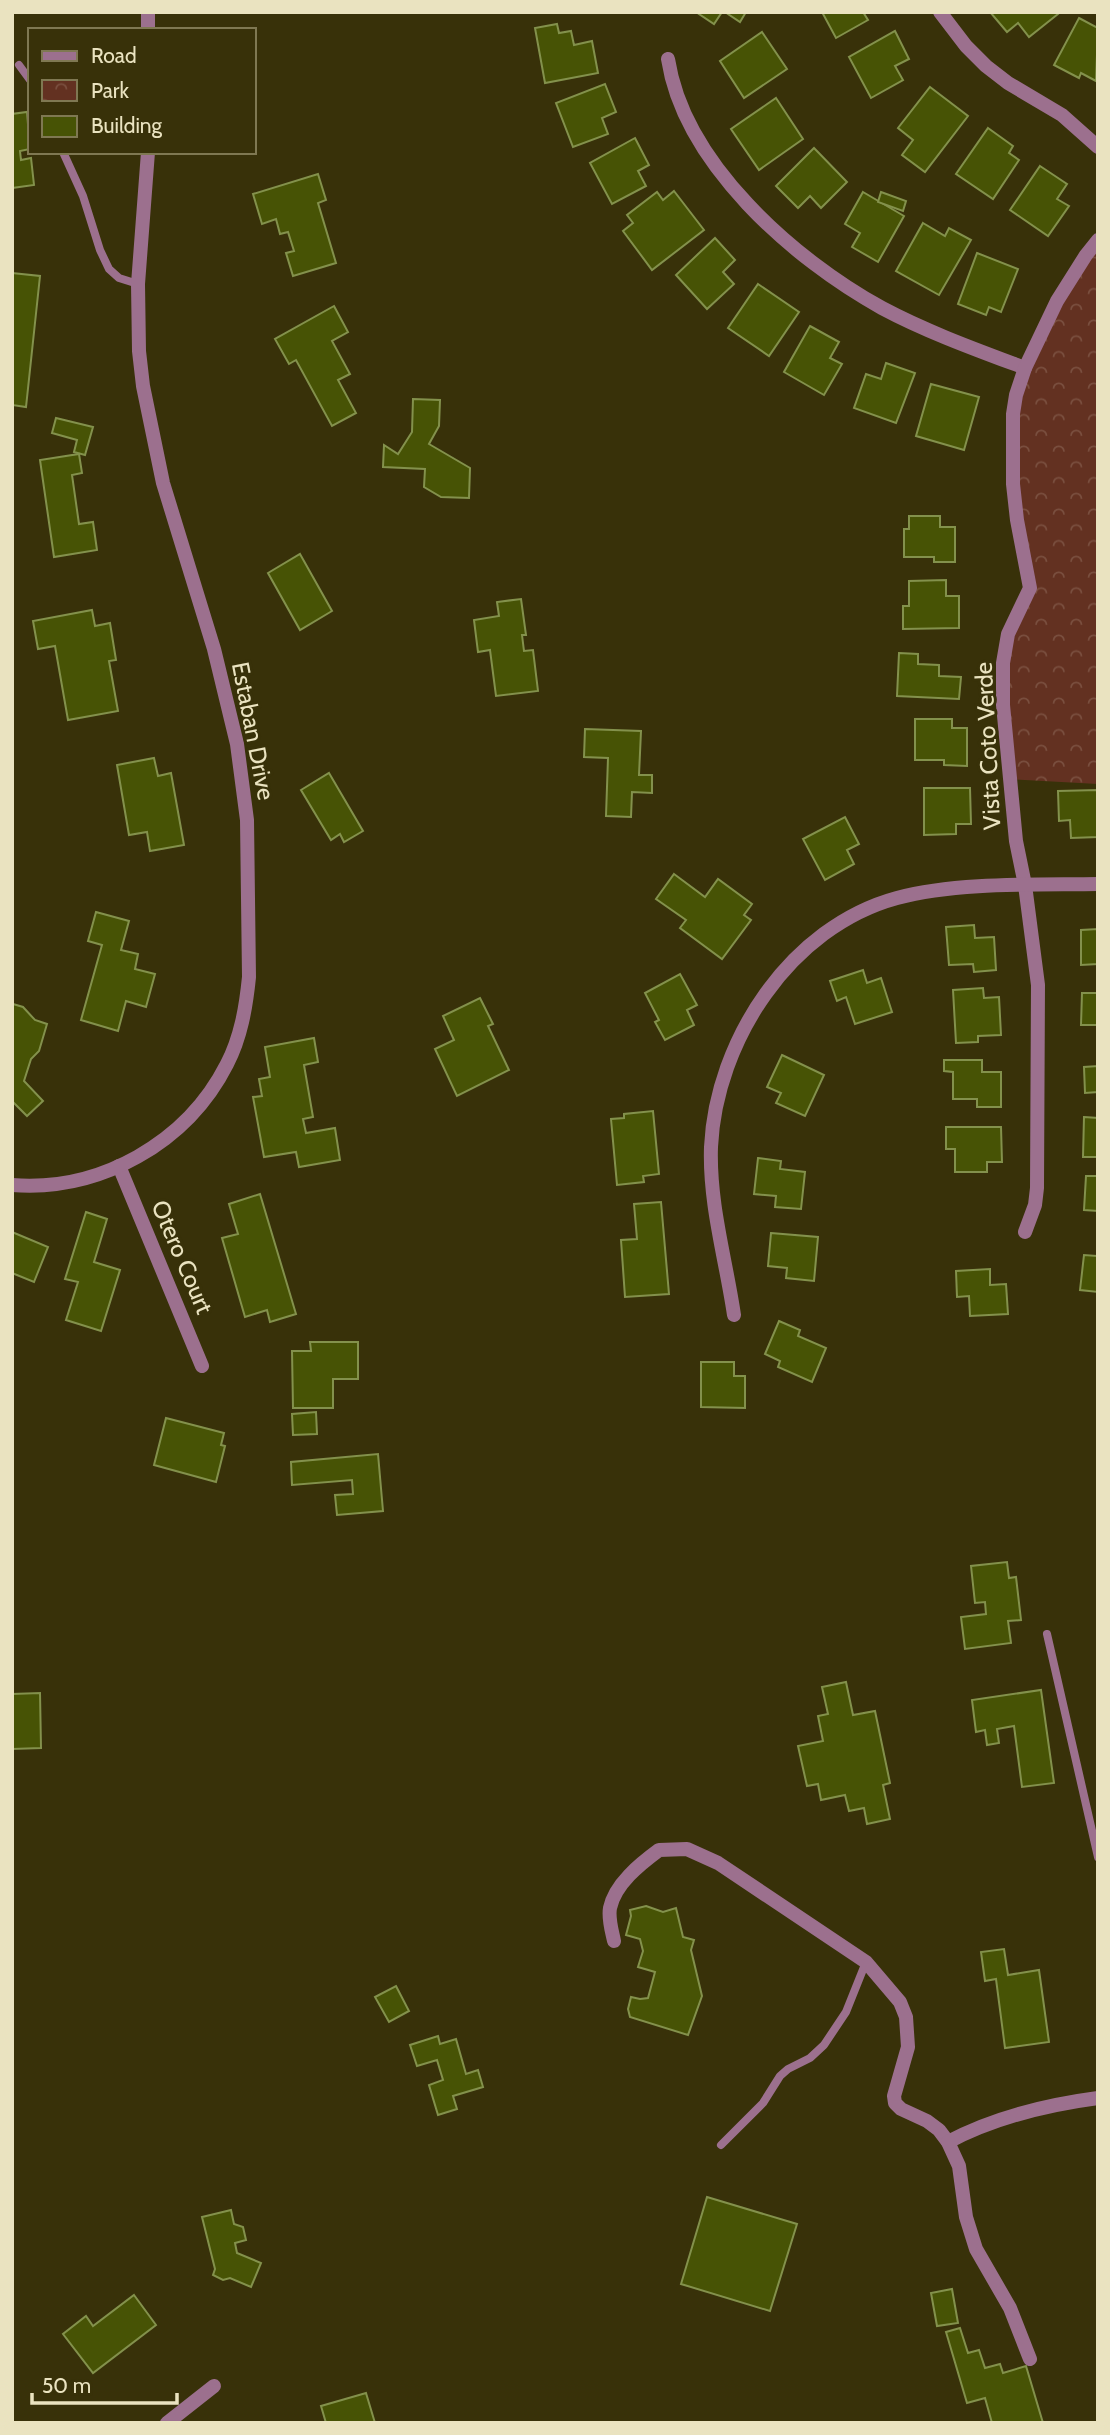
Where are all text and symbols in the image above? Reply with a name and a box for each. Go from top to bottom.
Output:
legend [28,28,256,154]
text: Road [91,43,137,68]
text: Park [91,78,129,103]
text: Building [91,113,163,138]
street label: Estaban Drive [226,659,281,802]
street label: Vista Coto Verde [969,661,1006,831]
street label: Otero Court [146,1196,219,1318]
scale bar [32,2362,177,2406]
text: 50 m [42,2373,91,2398]

